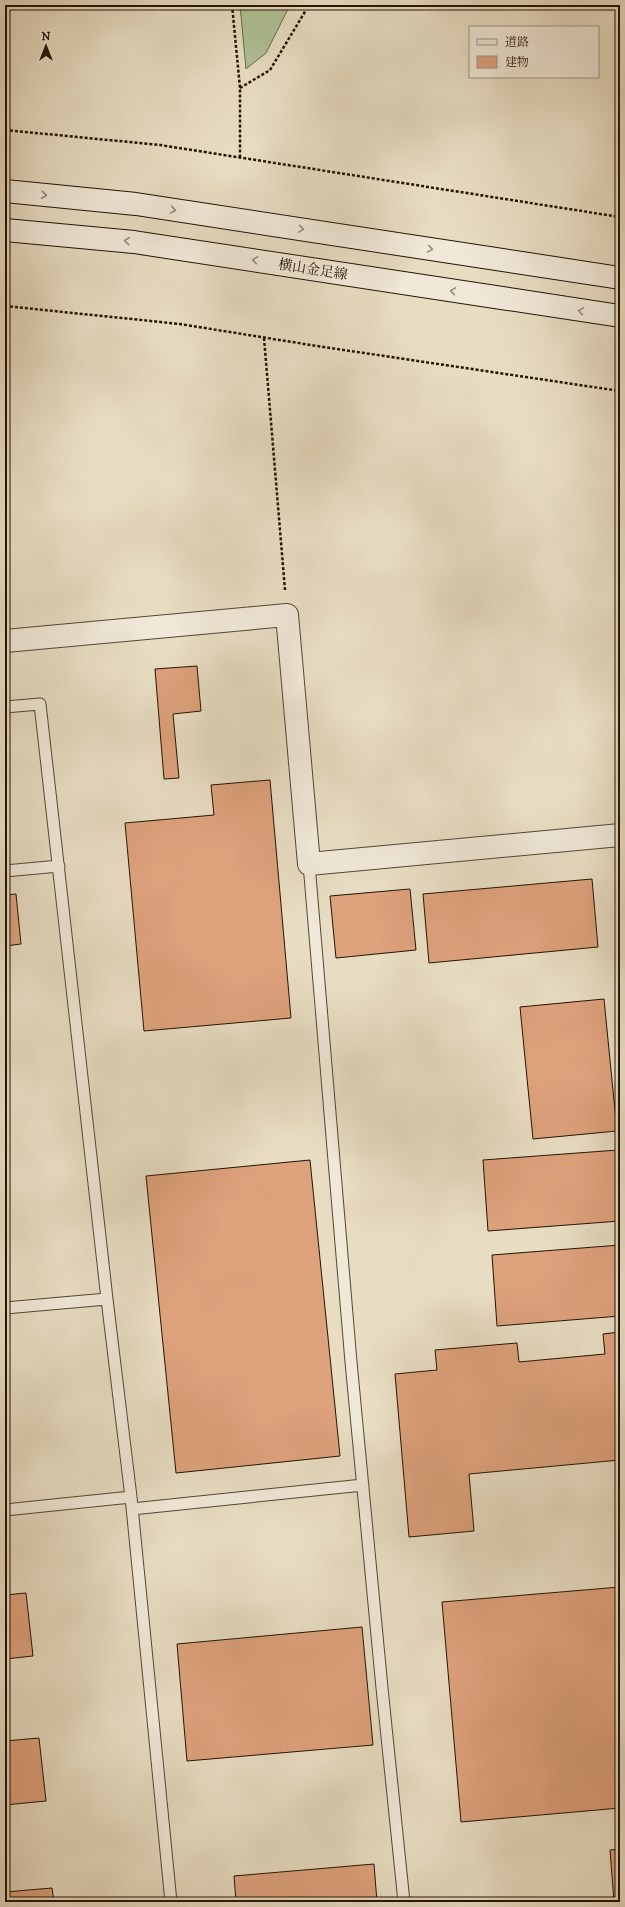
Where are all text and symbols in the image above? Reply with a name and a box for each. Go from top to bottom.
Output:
north arrow [26,26,66,66]
legend [469,26,599,78]
text: N [41,30,51,44]
text: 道路 [505,35,529,50]
text: 建物 [505,55,529,70]
one-way arrow [41,190,47,199]
one-way arrow [170,205,176,214]
one-way arrow [298,225,305,233]
one-way arrow [124,237,130,246]
one-way arrow [427,244,433,253]
street label: 横山金足線 [277,256,349,284]
one-way arrow [252,257,258,265]
one-way arrow [450,287,456,296]
one-way arrow [578,307,585,315]

